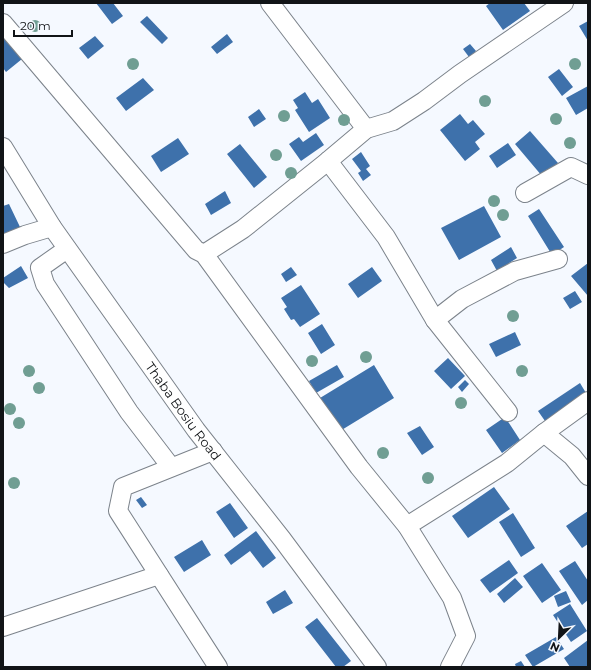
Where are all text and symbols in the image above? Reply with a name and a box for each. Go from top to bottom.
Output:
scale bar [14,12,72,38]
text: 20 m [20,18,51,33]
street label: Thaba Bosiu Road [142,359,225,463]
north arrow [539,618,579,658]
text: N [548,639,562,655]

